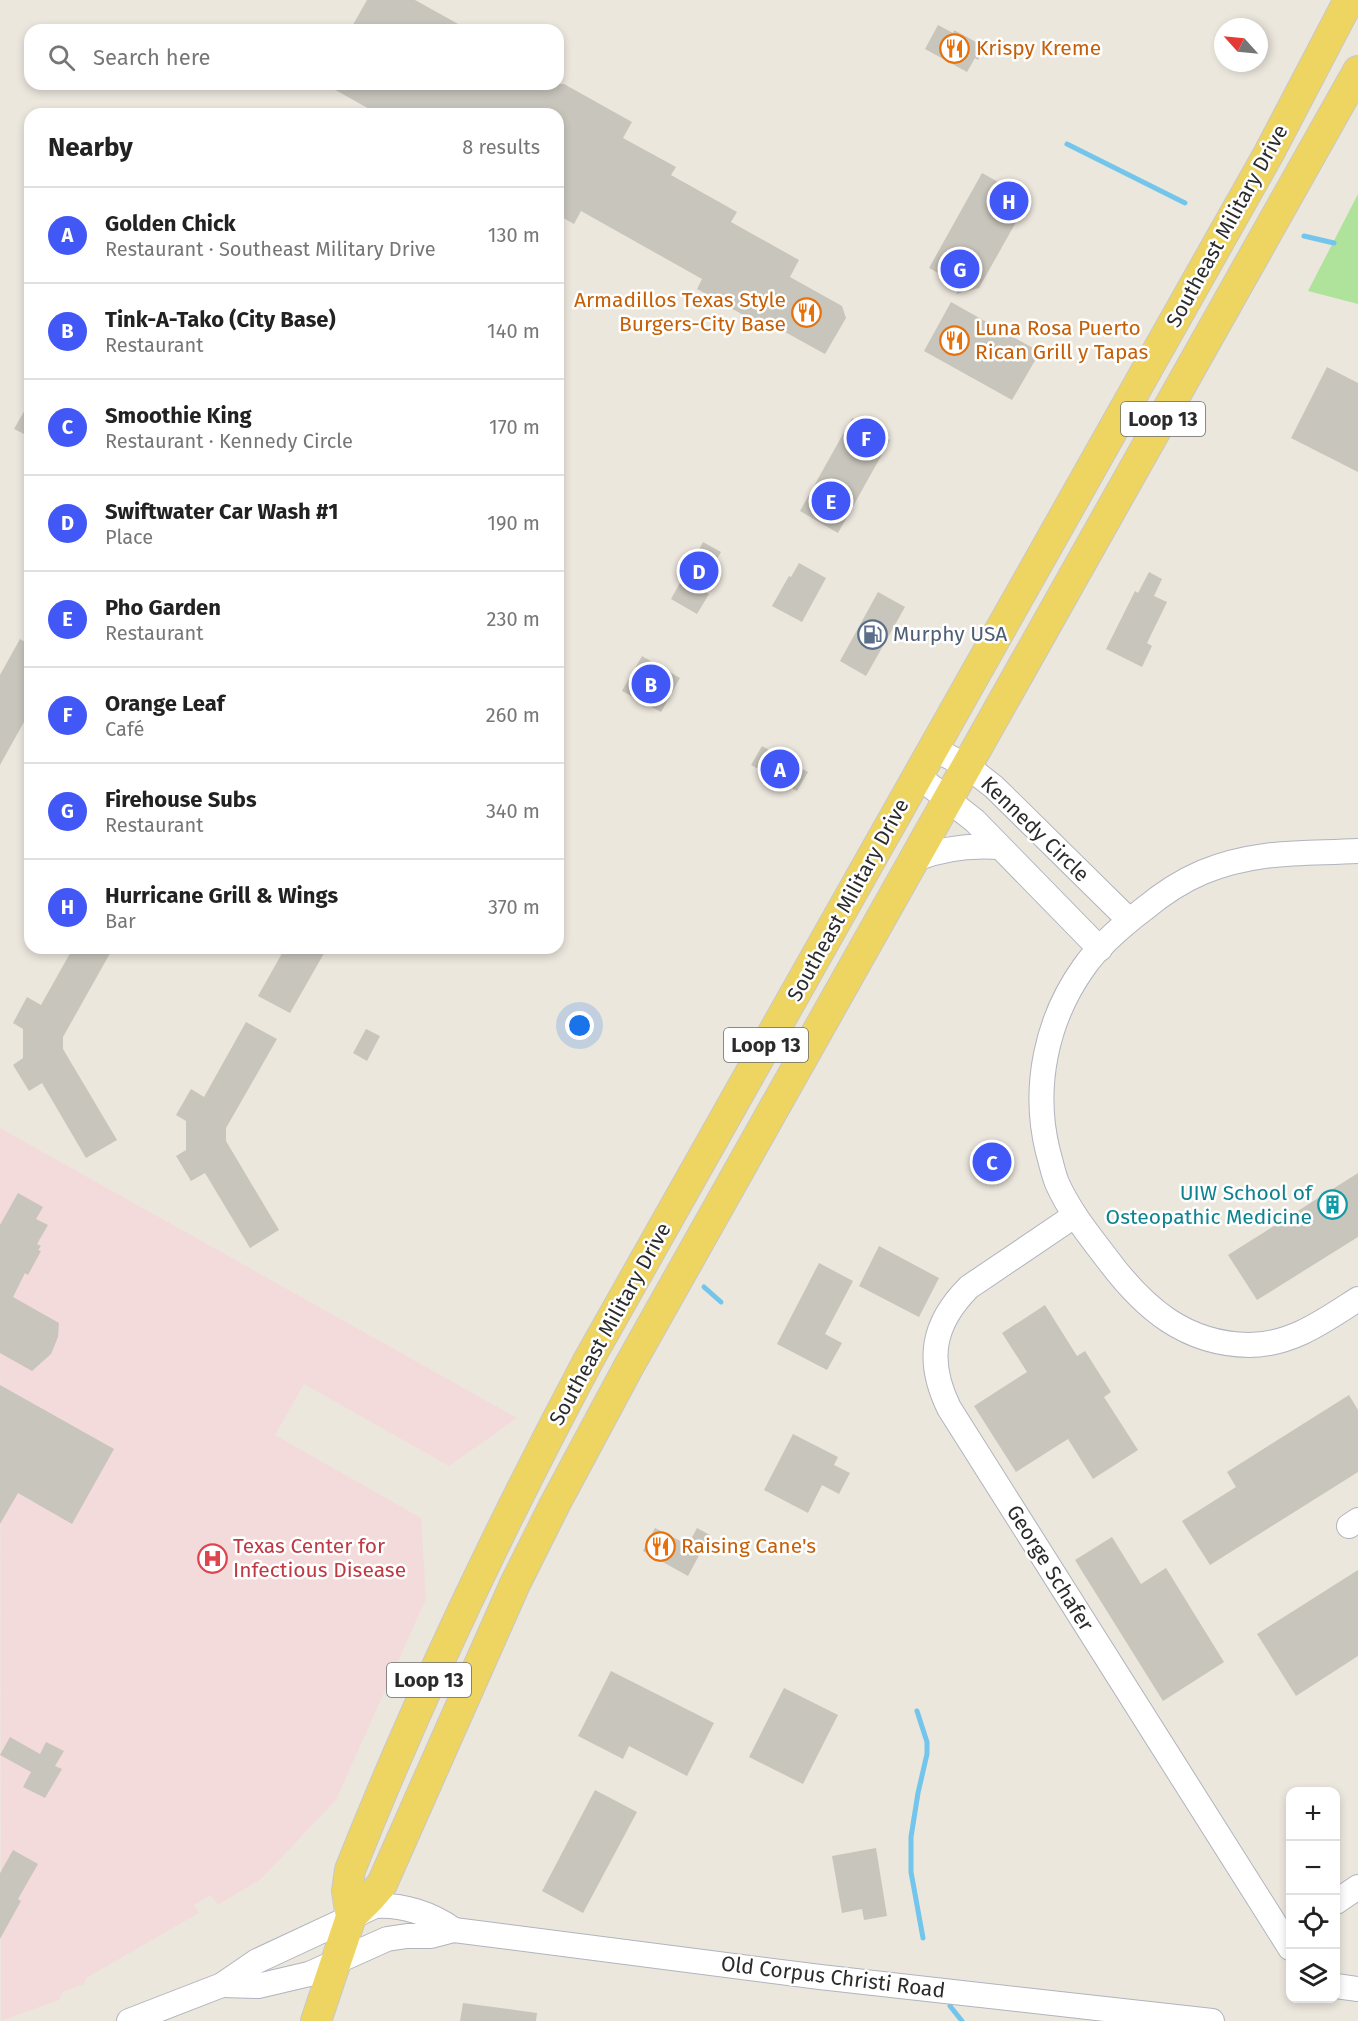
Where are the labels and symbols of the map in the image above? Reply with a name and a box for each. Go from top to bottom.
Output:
north arrow [1214,18,1268,72]
restaurant icon: Krispy Kreme [939,32,971,64]
place label: Krispy Kreme [976,35,1101,61]
street label: Southeast Military Drive [1160,120,1294,332]
pin: H [990,178,1028,224]
pin: G [940,246,980,292]
place label: Armadillos Texas Style Burgers-City Base [574,287,786,337]
restaurant icon: Armadillos Texas Style Burgers-City Base [791,296,823,328]
place label: Luna Rosa Puerto Rican Grill y Tapas [975,315,1149,365]
restaurant icon: Luna Rosa Puerto Rican Grill y Tapas [938,324,970,356]
road number: Loop 13 [1121,402,1205,436]
pin: F [846,416,886,460]
pin: E [812,478,850,524]
pin: D [680,548,718,594]
fuel station icon: Murphy USA [856,618,888,650]
place label: Murphy USA [893,621,1007,647]
pin: B [632,662,670,706]
pin: A [760,746,800,792]
street label: Kennedy Circle [975,771,1095,887]
street label: Southeast Military Drive [781,794,915,1006]
your location [565,1011,594,1040]
road number: Loop 13 [724,1028,808,1062]
pin: C [972,1140,1012,1184]
place label: UIW School of Osteopathic Medicine [1106,1180,1314,1230]
building icon: UIW School of Osteopathic Medicine [1317,1189,1349,1221]
street label: Southeast Military Drive [543,1218,677,1430]
street label: George Schafer [1001,1500,1099,1636]
restaurant icon: Raising Cane's [644,1530,676,1562]
place label: Texas Center for Infectious Disease [233,1533,406,1583]
place label: Raising Cane's [681,1533,816,1559]
hospital icon: Texas Center for Infectious Disease [196,1542,228,1574]
road number: Loop 13 [387,1663,471,1697]
street label: Old Corpus Christi Road [719,1950,947,2004]

